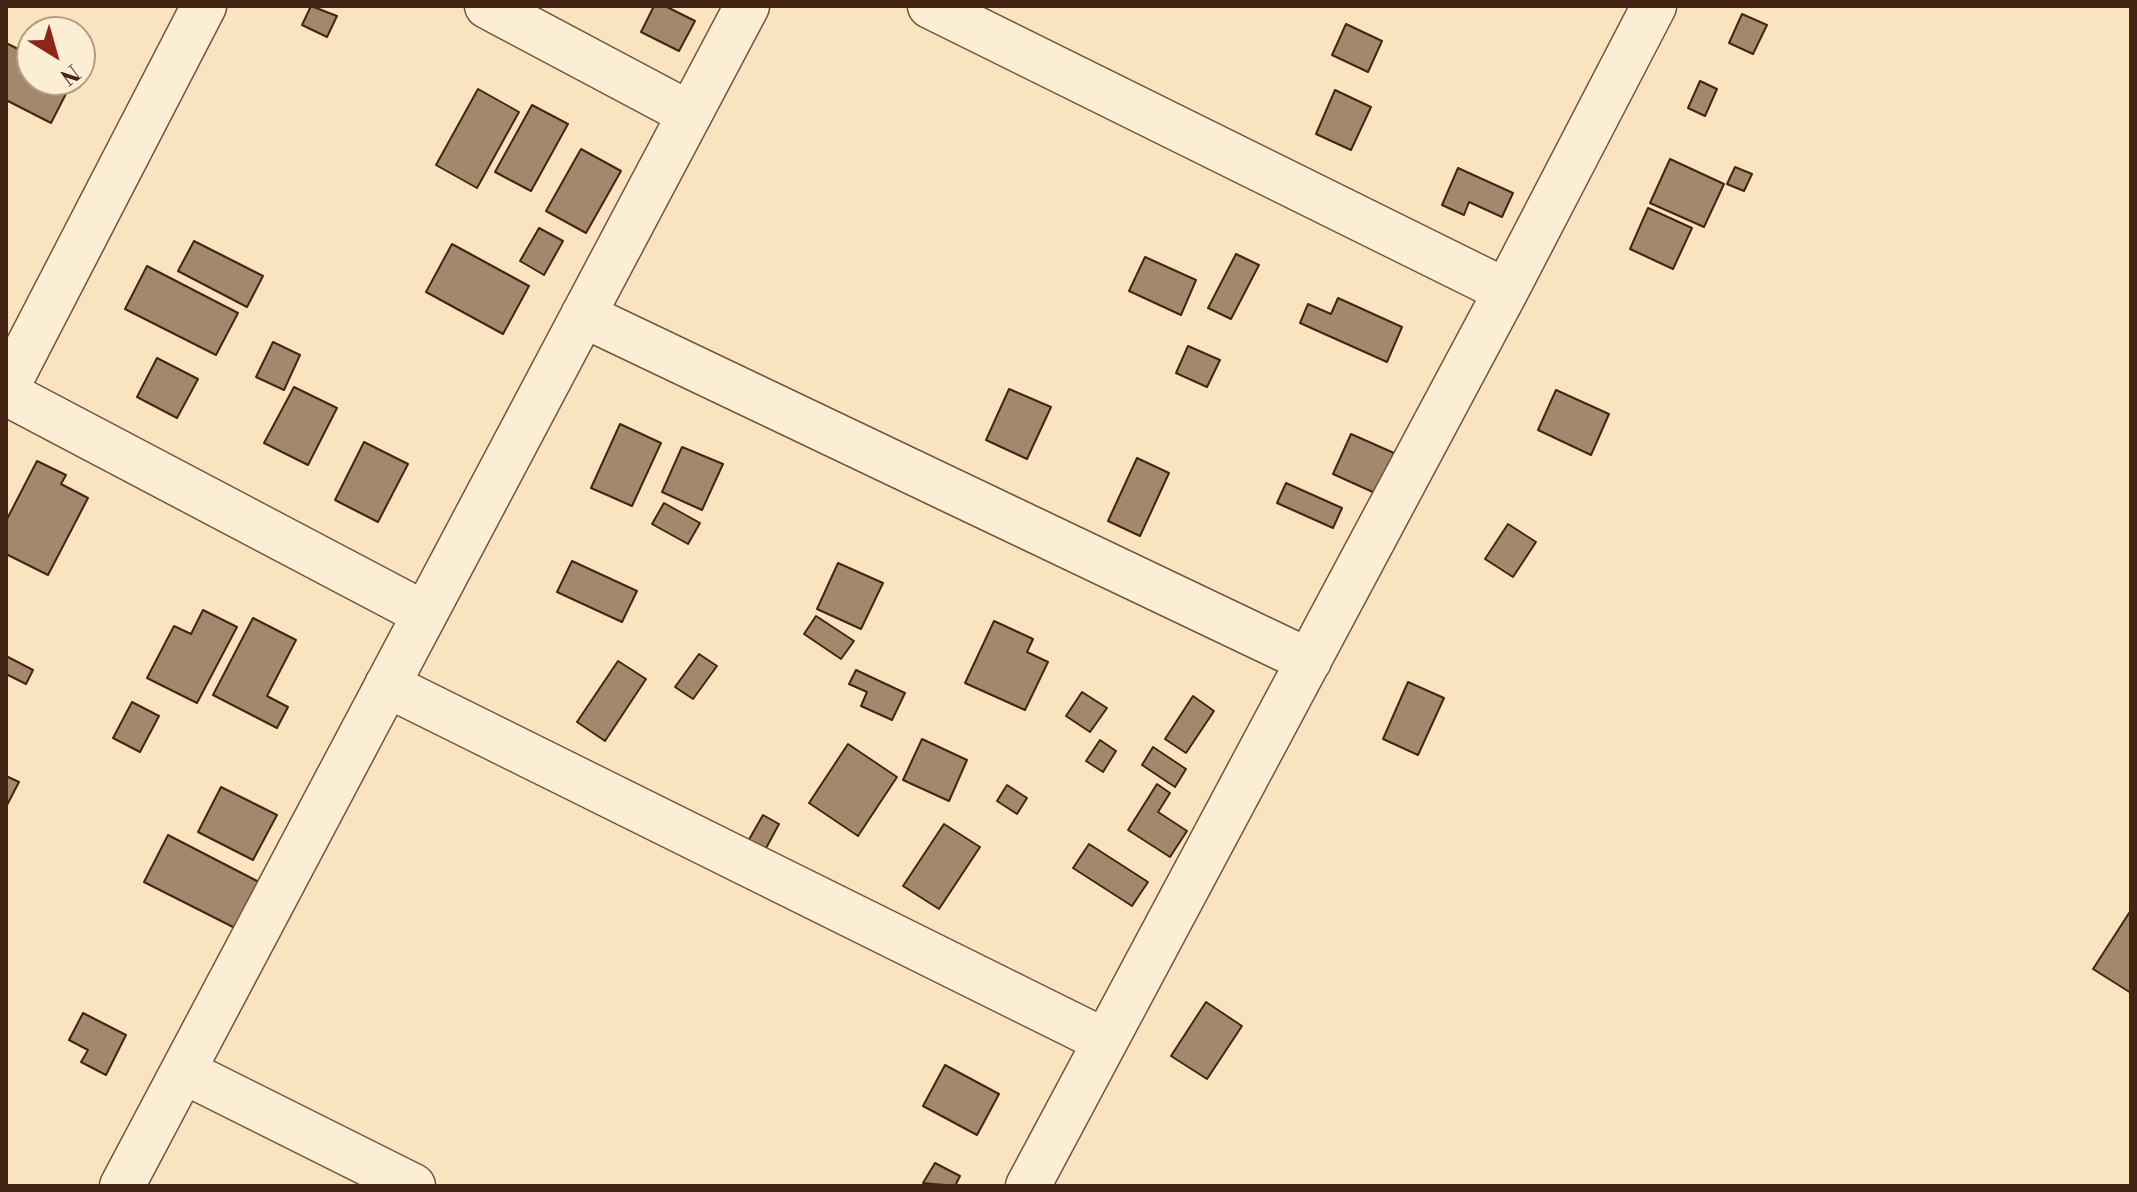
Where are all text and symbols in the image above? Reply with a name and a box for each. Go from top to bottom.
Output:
north arrow [16,16,96,96]
text: N [54,58,85,90]

